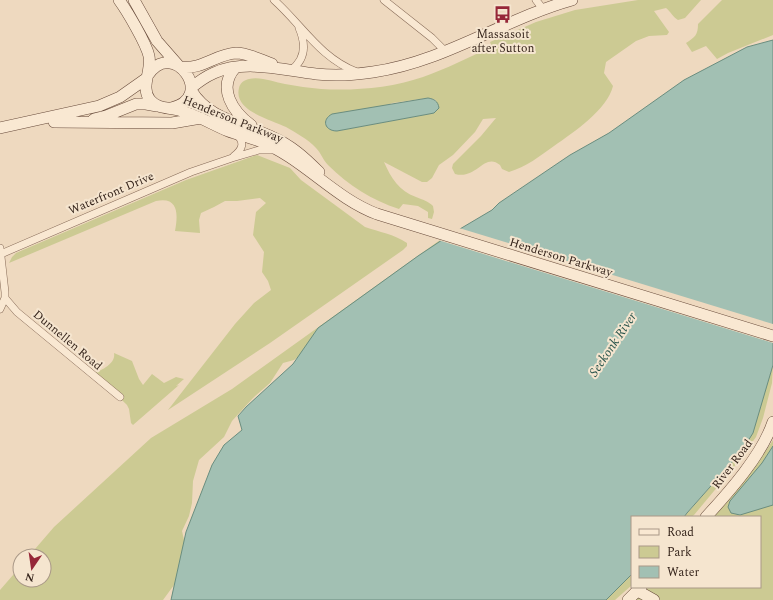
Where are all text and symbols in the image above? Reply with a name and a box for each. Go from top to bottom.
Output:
bus stop icon: Massasoit after Sutton [493,5,513,25]
place label: Massasoit after Sutton [472,25,534,58]
street label: Henderson Parkway [180,91,287,149]
street label: Waterfront Drive [65,167,157,220]
street label: Henderson Parkway [507,233,616,283]
street label: Dunnellen Road [29,306,107,375]
water label: Seekonk River [584,308,642,381]
street label: River Road [707,435,758,493]
legend [631,516,761,588]
text: Road [667,523,694,542]
text: Park [667,543,692,562]
north arrow [12,548,52,588]
text: Water [667,563,699,582]
text: N [24,568,36,587]

